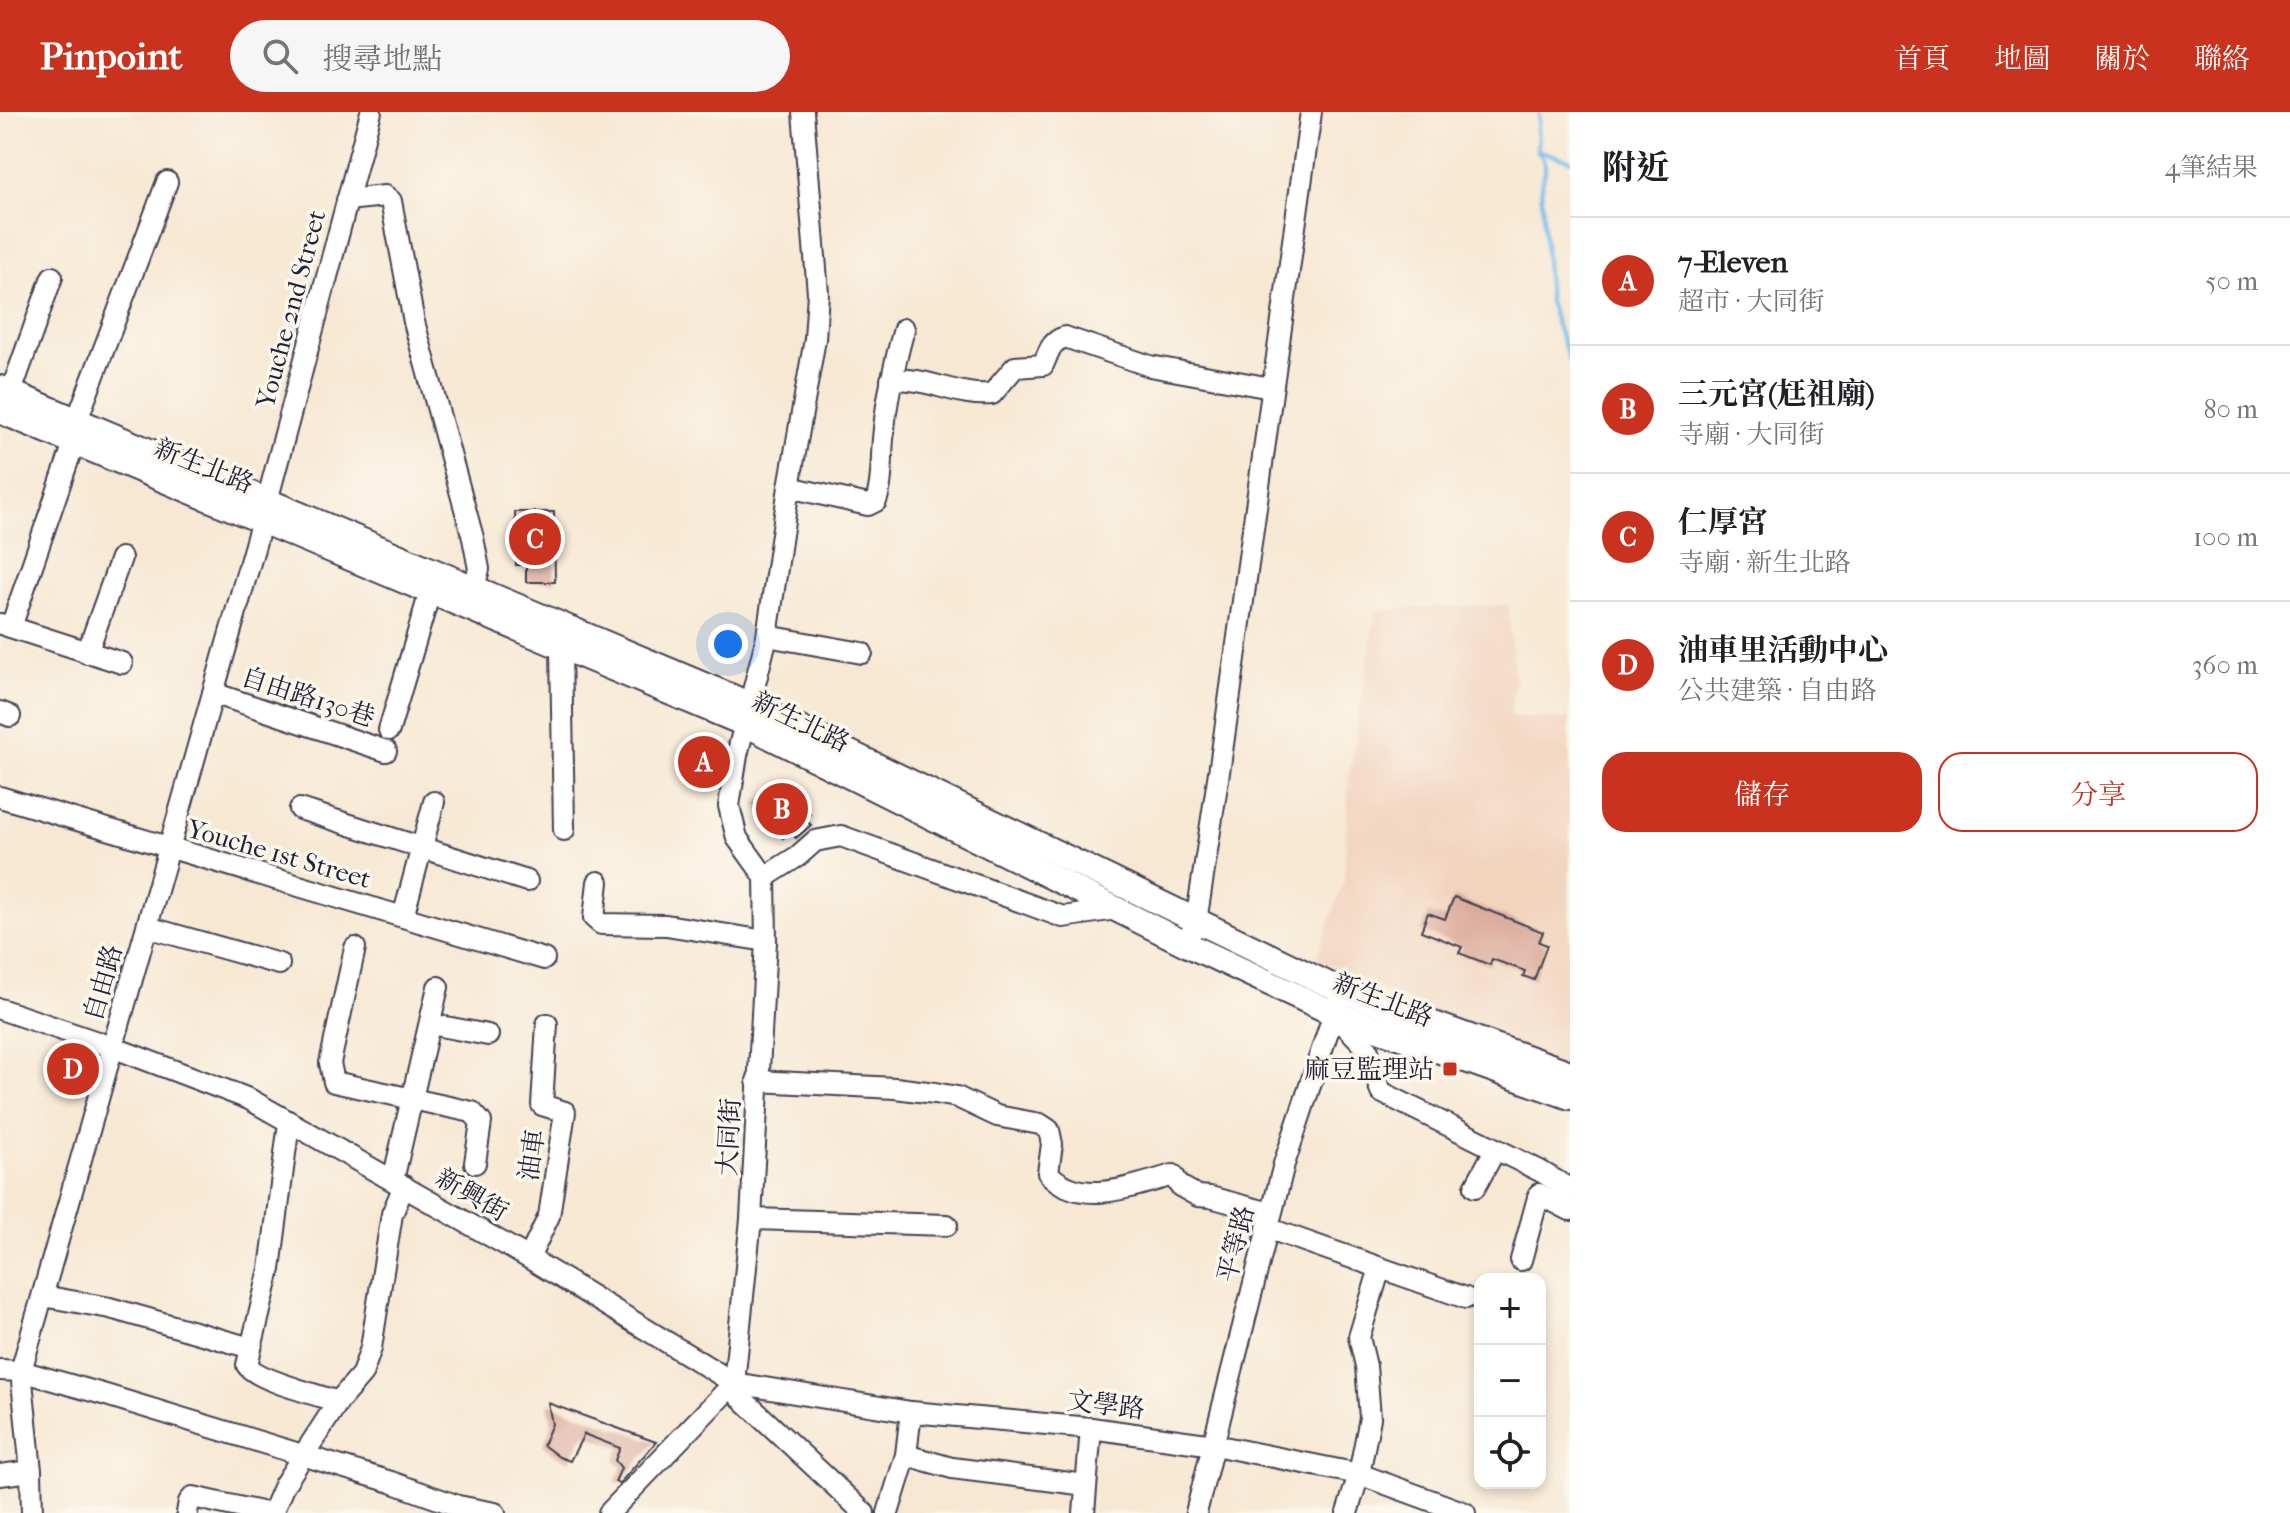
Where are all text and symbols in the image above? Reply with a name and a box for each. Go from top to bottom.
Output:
search box [230,20,790,92]
text: Pinpoint [40,34,182,79]
icon: search [258,34,302,78]
text: 搜尋地點 [322,42,442,77]
text: 首頁 [1894,42,1950,75]
text: 地圖 [1994,42,2050,75]
text: 關於 [2094,42,2150,75]
text: 聯絡 [2194,42,2250,75]
text: 附近 [1602,148,1670,188]
text: 4筆結果 [2165,152,2258,183]
street label: Youche 2nd Street [249,206,333,412]
text: 7-Eleven [1678,245,1788,280]
text: A [1620,266,1636,297]
text: 50 m [2205,266,2258,297]
text: 超市 · 大同街 [1678,286,1824,317]
text: 三元宮(尪祖廟) [1678,377,1875,412]
text: B [1620,394,1636,425]
text: 80 m [2203,394,2258,425]
text: 寺廟 · 大同街 [1678,419,1824,450]
street label: 新生北路 [150,432,258,500]
text: 仁厚宮 [1678,505,1768,540]
pin: C [509,509,561,569]
text: C [1619,522,1637,553]
text: 100 m [2193,522,2258,553]
text: 寺廟 · 新生北路 [1678,547,1850,578]
your location [708,624,748,664]
text: 油車里活動中心 [1678,633,1888,668]
text: D [1618,650,1638,681]
text: 360 m [2192,650,2258,681]
street label: 自由路130巷 [237,661,379,733]
text: 公共建築 · 自由路 [1678,675,1876,706]
street label: 新生北路 [747,685,855,759]
pin: A [678,732,730,792]
button: 儲存 [1602,752,1922,832]
button: 分享 [1938,752,2258,832]
pin: B [756,779,808,839]
street label: Youche 1st Street [183,813,375,895]
street label: 自由路 [77,941,129,1025]
street label: 新生北路 [1329,967,1437,1033]
pin: D [47,1039,99,1099]
place label: 麻豆監理站 [1304,1054,1434,1085]
marker: 麻豆監理站 [1441,1060,1459,1078]
street label: 大同街 [711,1097,747,1177]
street label: 油車 [513,1127,551,1183]
street label: 新興街 [430,1162,514,1228]
street label: 平等路 [1212,1202,1260,1286]
map controls [1474,1273,1546,1489]
button: + [1474,1273,1546,1345]
button: − [1474,1345,1546,1417]
street label: 文學路 [1065,1385,1147,1425]
button: locate [1474,1417,1546,1489]

